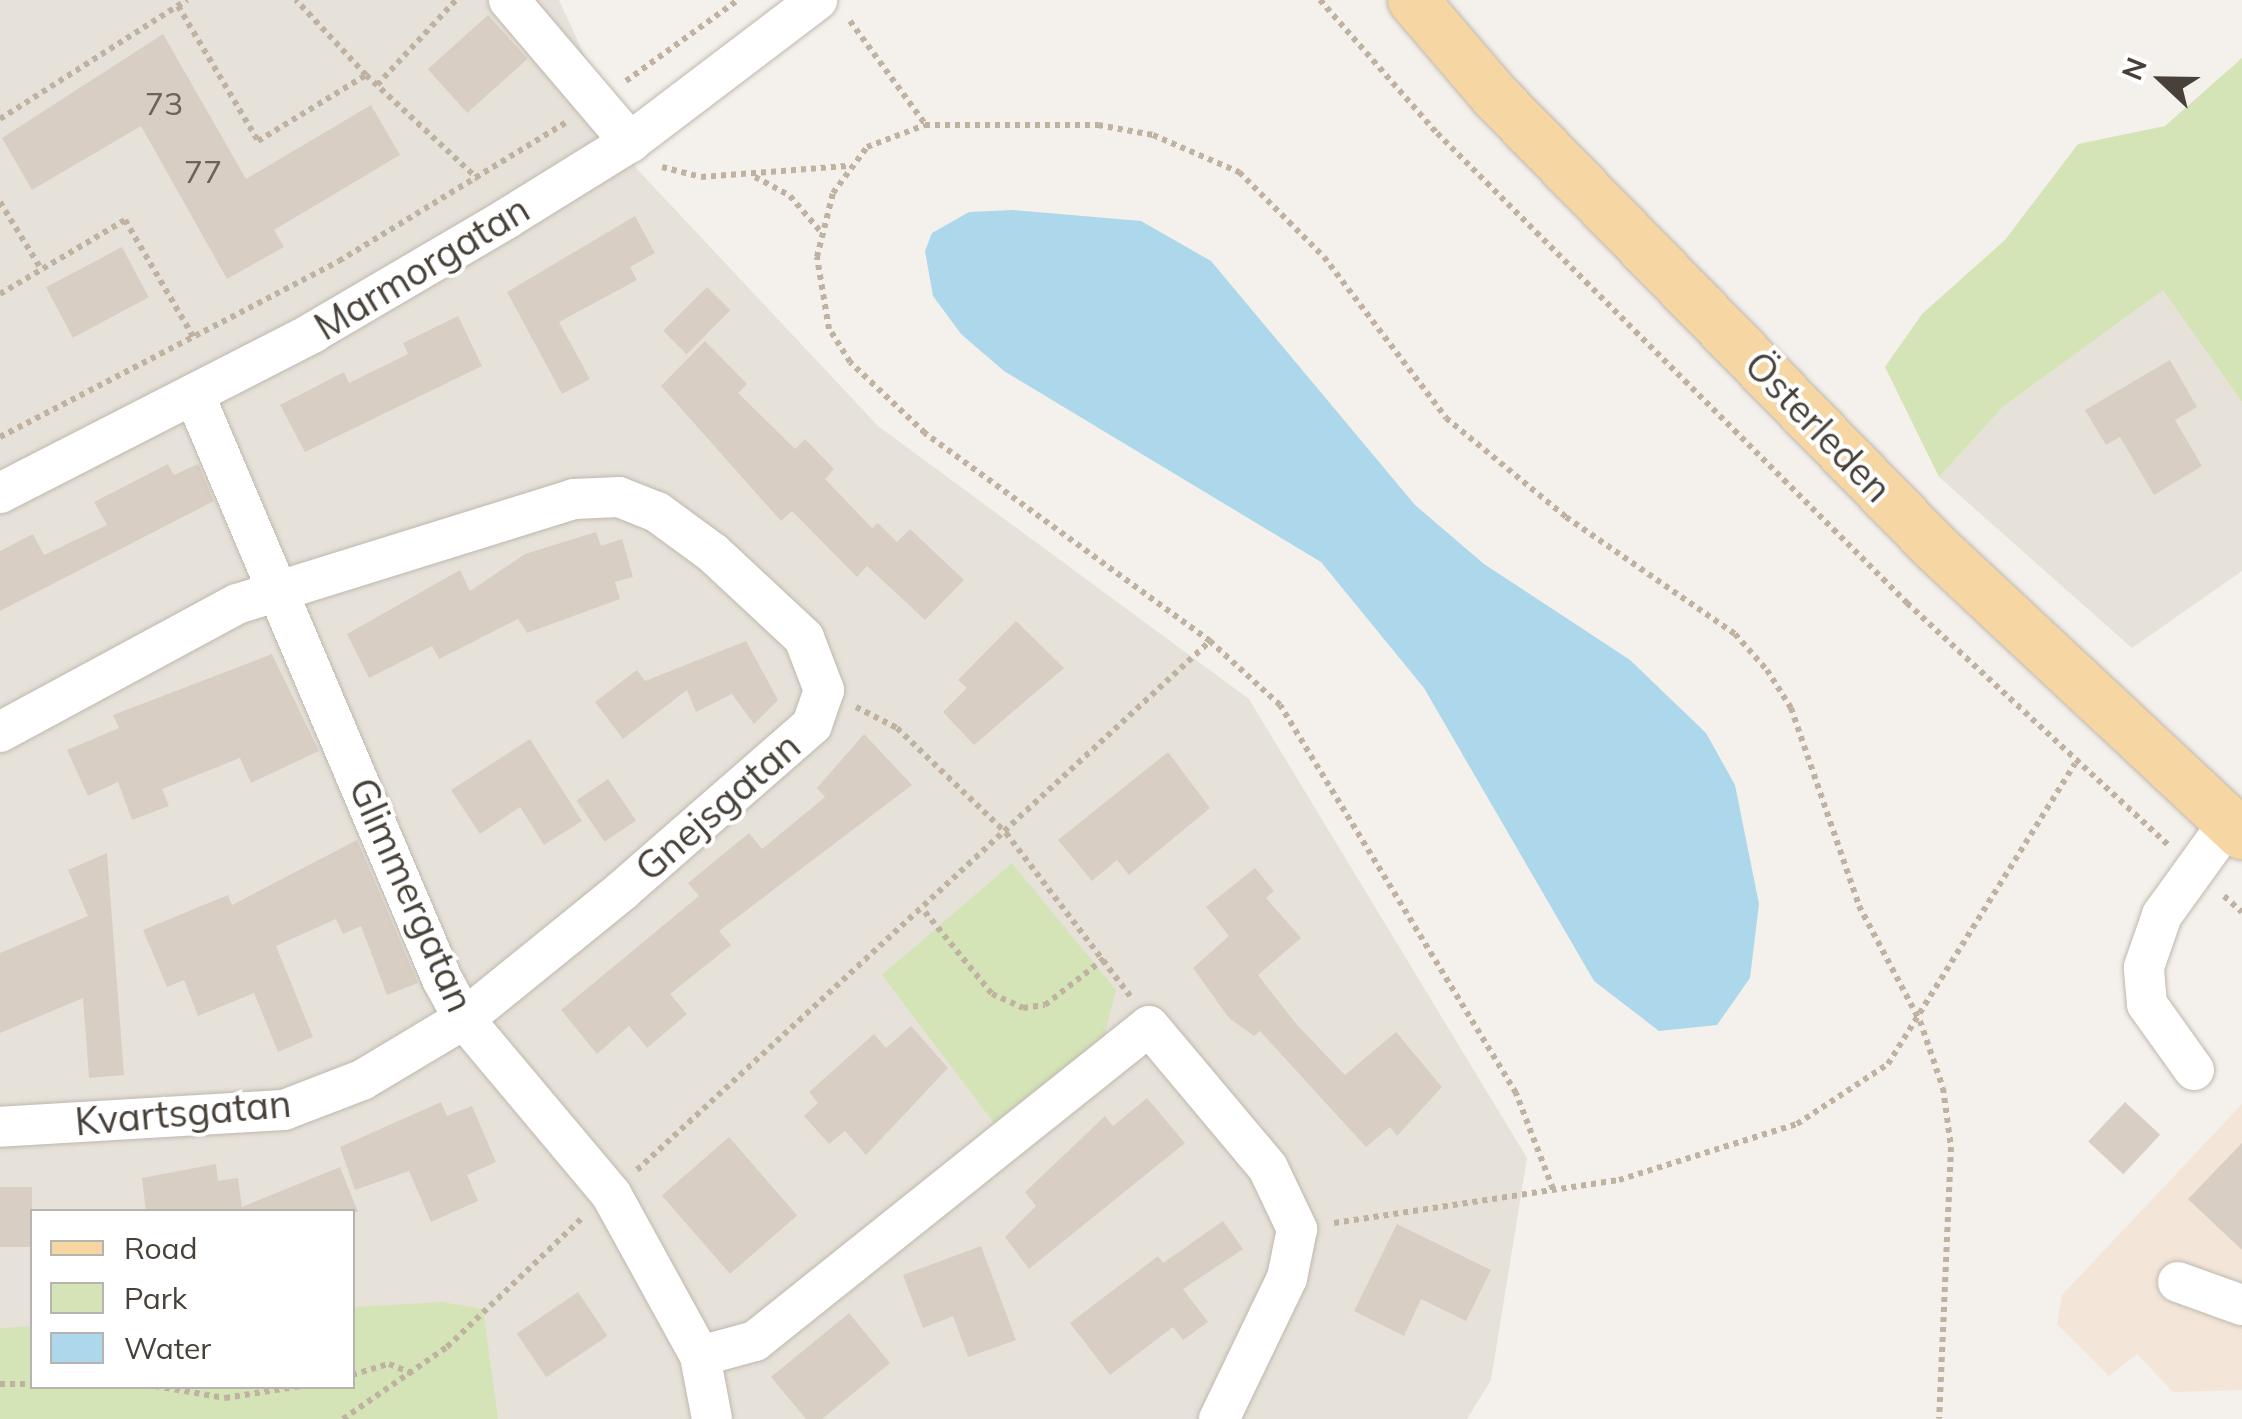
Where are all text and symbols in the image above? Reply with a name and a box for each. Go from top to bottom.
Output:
north arrow [2112,30,2212,130]
text: N [2114,52,2154,85]
house number: 73 [145,84,183,122]
house number: 77 [184,152,222,190]
street label: Marmorgatan [307,186,537,350]
street label: Österleden [1735,342,1901,512]
street label: Gnejsgatan [627,723,809,891]
street label: Glimmergatan [339,771,483,1019]
street label: Kvartsgatan [73,1081,293,1145]
legend [30,1209,355,1389]
text: Road [124,1229,198,1267]
text: Park [124,1279,187,1317]
text: Water [124,1329,211,1367]

